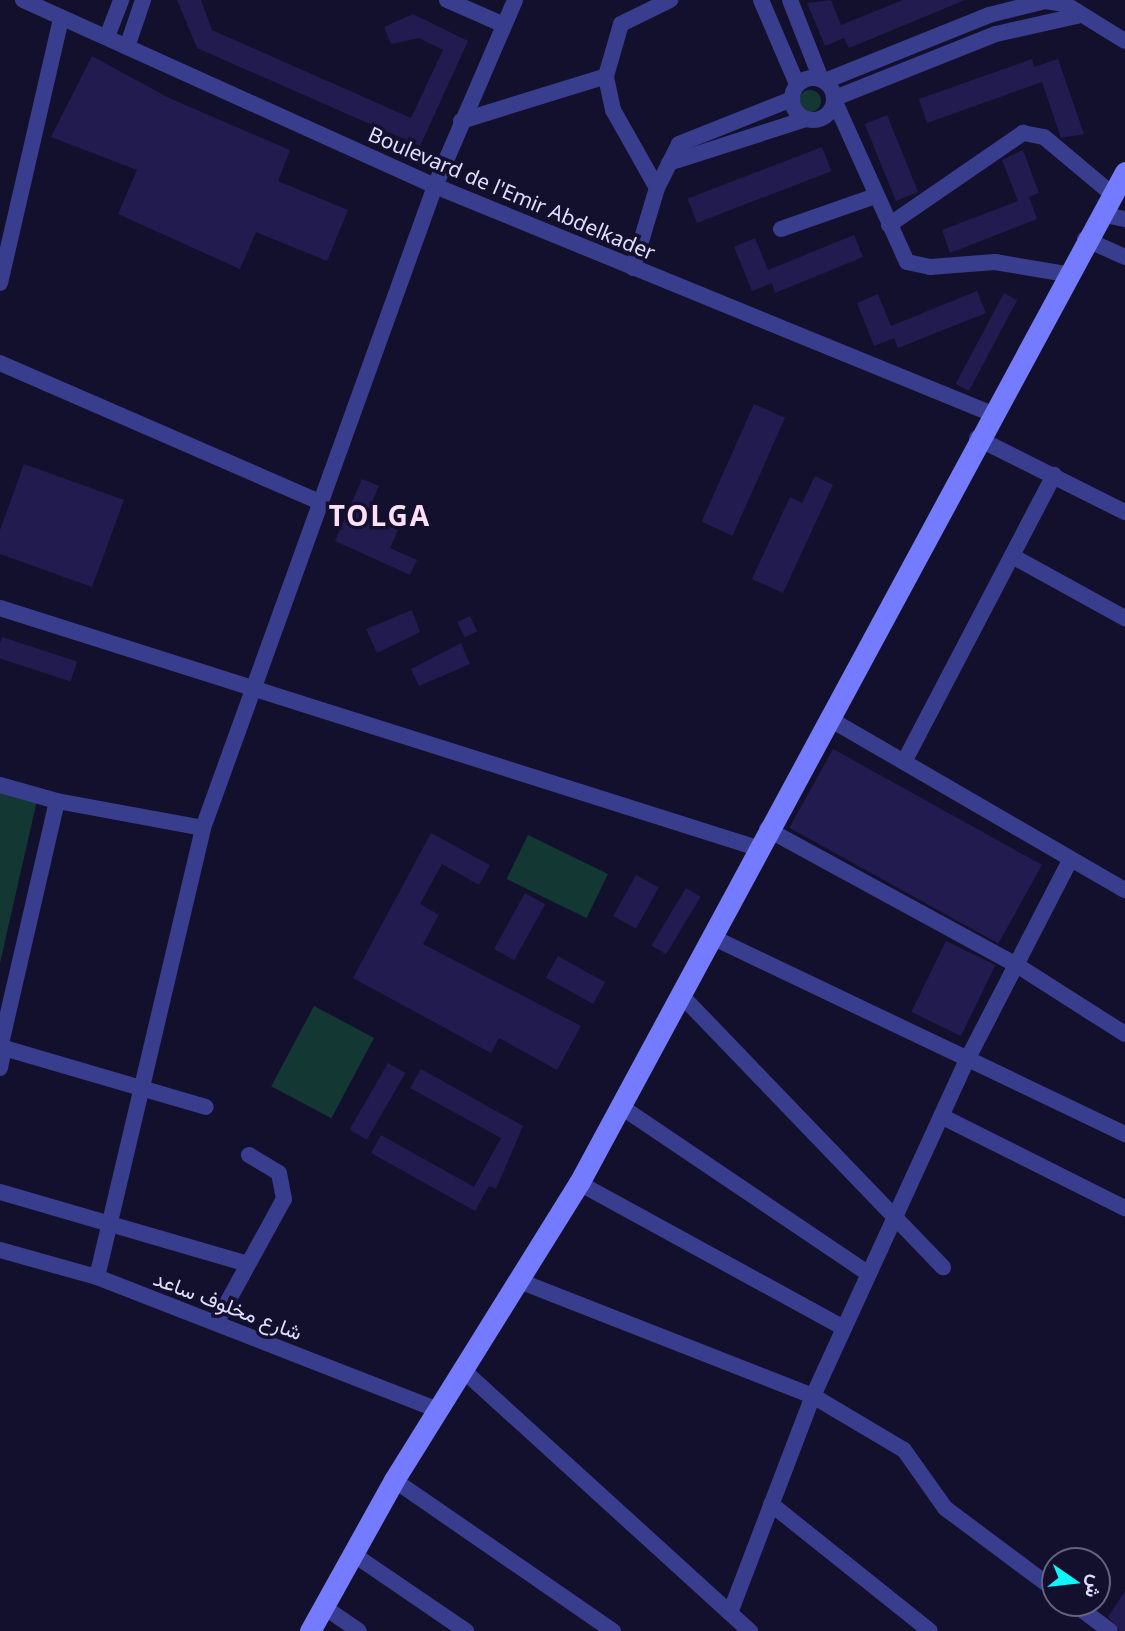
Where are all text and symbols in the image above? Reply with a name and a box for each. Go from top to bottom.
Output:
street label: Boulevard de l'Emir Abdelkader [365,121,659,265]
district label: TOLGA [329,498,431,532]
street label: شارع مخلوف ساعد [150,1265,306,1345]
north arrow [1041,1547,1111,1617]
text: ش [1079,1572,1110,1601]

